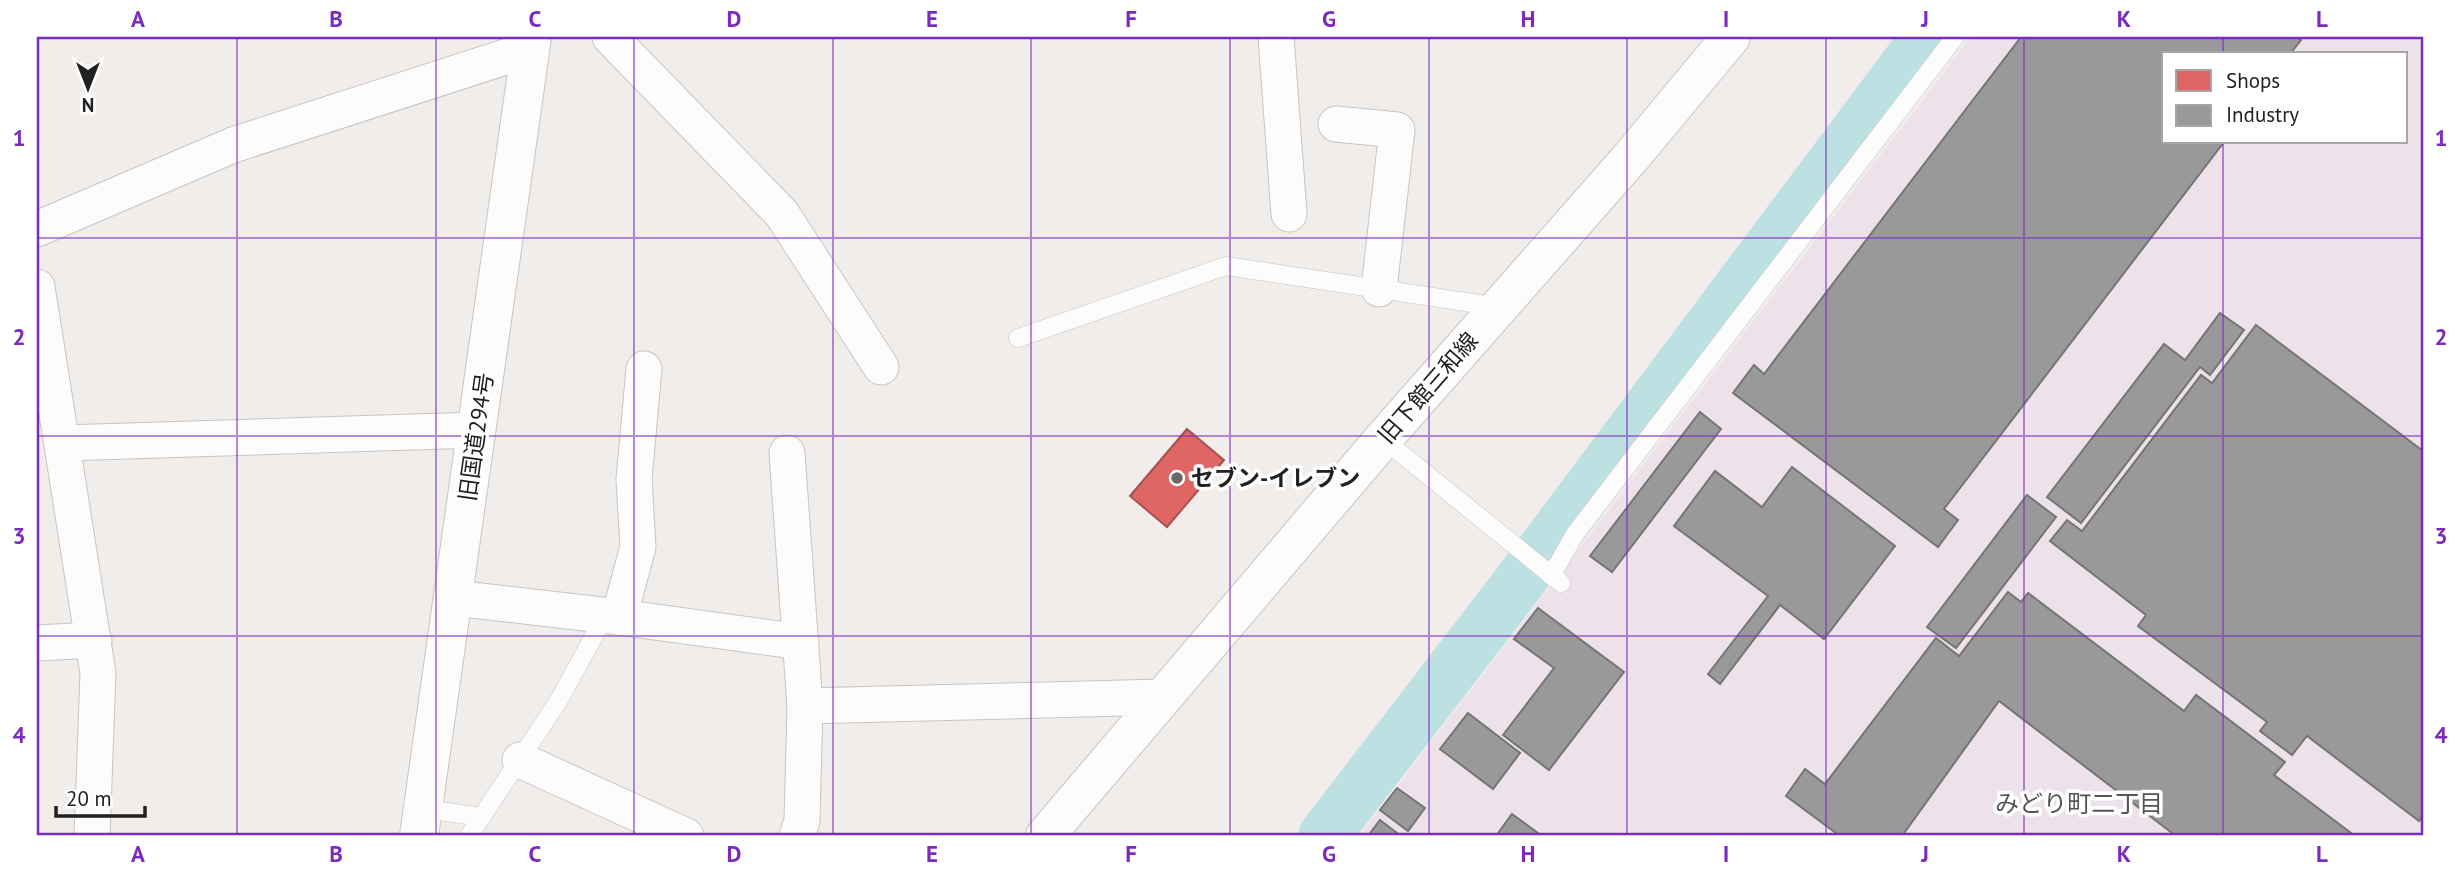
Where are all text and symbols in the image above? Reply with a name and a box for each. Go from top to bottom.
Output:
text: A [131,4,145,33]
text: B [329,4,343,33]
text: C [529,4,542,33]
text: D [727,4,741,33]
text: E [926,4,938,33]
text: F [1125,4,1137,33]
text: G [1322,4,1336,33]
text: H [1521,4,1535,33]
text: I [1723,4,1729,33]
text: J [1920,4,1929,33]
text: K [2117,4,2131,33]
text: L [2316,4,2328,33]
north arrow [52,52,122,122]
legend [2162,52,2408,144]
text: Shops [2226,67,2280,94]
text: N [82,93,94,117]
text: Industry [2226,101,2299,128]
text: 1 [12,123,26,152]
text: 1 [2434,123,2448,152]
text: 2 [12,322,26,351]
text: 2 [2434,322,2448,351]
street label: 旧下館三和線 [1371,326,1484,449]
street label: 旧国道294号 [452,371,499,503]
place label: セブン-イレブン [1191,463,1360,492]
marker: セブン-イレブン [1169,470,1185,486]
text: 3 [12,521,26,550]
text: 3 [2434,521,2448,550]
text: 4 [12,720,26,749]
text: 4 [2434,720,2448,749]
scale bar [56,775,145,819]
text: 20 m [66,785,112,812]
district label: みどり町二丁目 [1995,788,2163,819]
text: A [131,839,145,868]
text: B [329,839,343,868]
text: C [529,839,542,868]
text: D [727,839,741,868]
text: E [926,839,938,868]
text: F [1125,839,1137,868]
text: G [1322,839,1336,868]
text: H [1521,839,1535,868]
text: I [1723,839,1729,868]
text: J [1920,839,1929,868]
text: K [2117,839,2131,868]
text: L [2316,839,2328,868]

